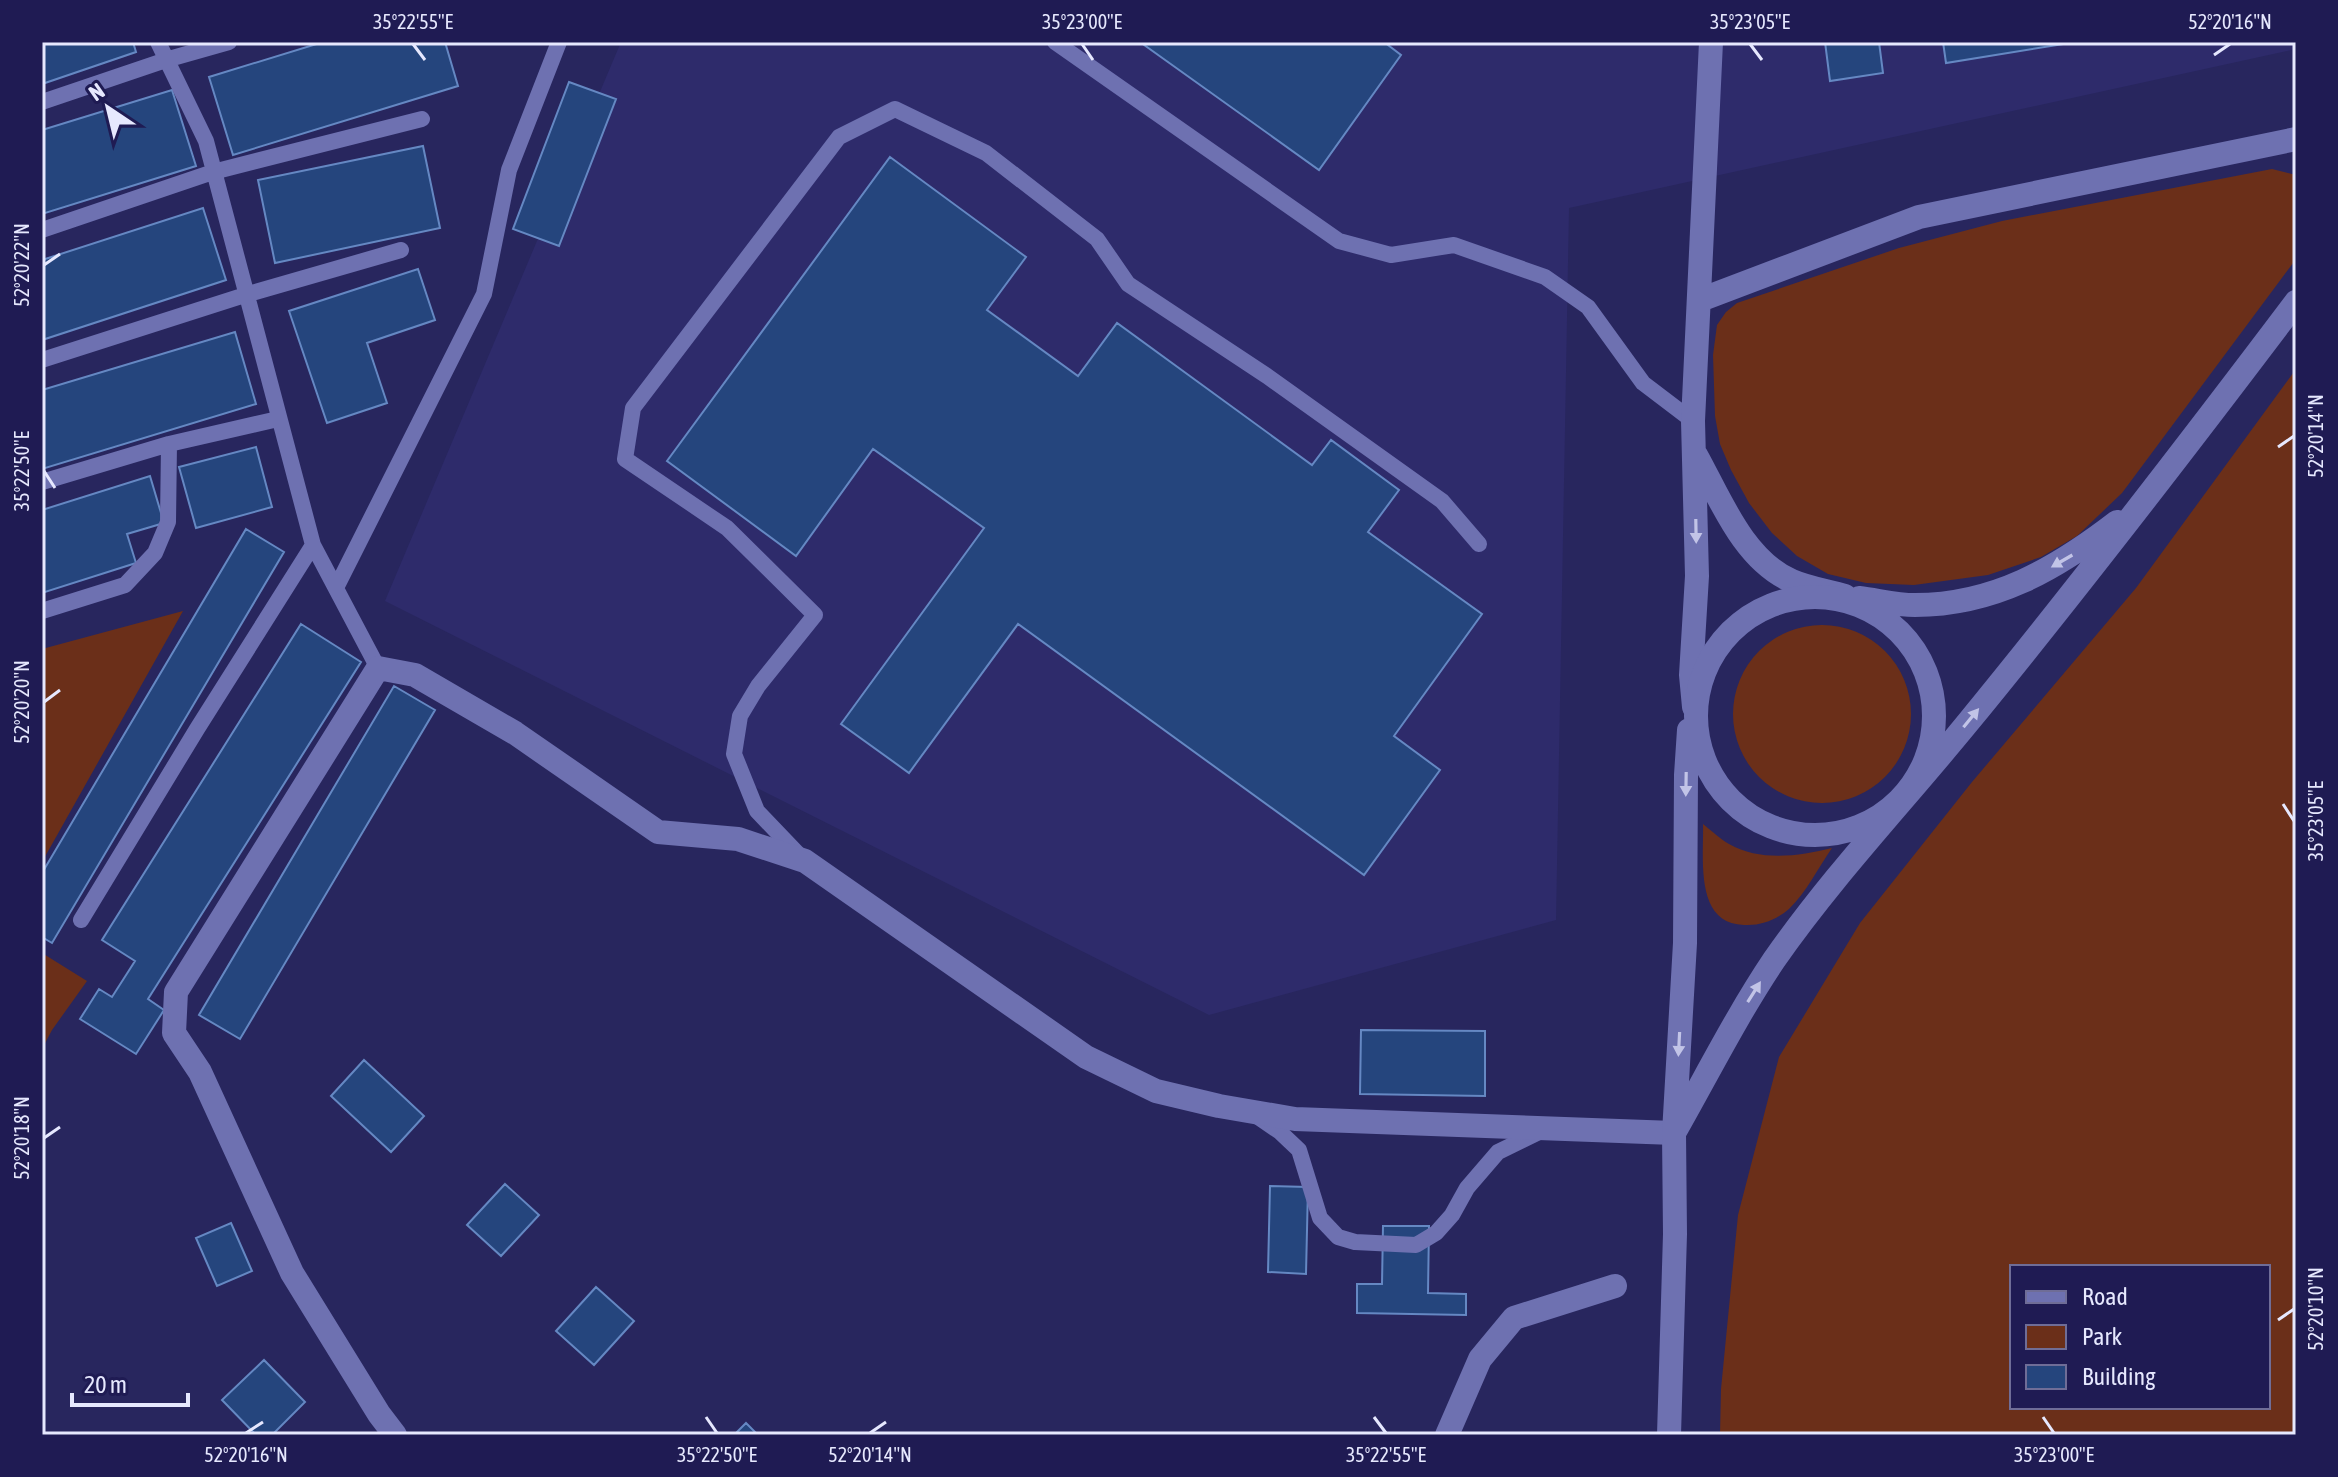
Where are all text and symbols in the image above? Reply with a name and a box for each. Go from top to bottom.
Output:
text: 35°22'55"E [373,10,454,33]
text: 35°23'00"E [1042,10,1123,33]
text: 35°23'05"E [1710,10,1791,33]
text: 52°20'16"N [2188,10,2272,33]
north arrow [68,68,148,148]
text: N [84,77,109,106]
text: 52°20'22"N [10,223,33,307]
text: 52°20'14"N [2304,394,2327,478]
text: 35°22'50"E [10,430,33,511]
one-way arrow [1690,519,1703,544]
one-way arrow [2051,554,2073,568]
text: 52°20'20"N [10,660,33,744]
one-way arrow [1963,708,1979,728]
one-way arrow [1680,772,1692,797]
text: 35°23'05"E [2304,780,2327,861]
one-way arrow [1747,981,1761,1003]
one-way arrow [1672,1032,1685,1057]
text: 52°20'18"N [10,1096,33,1180]
legend [2010,1265,2270,1409]
text: 52°20'10"N [2304,1267,2327,1351]
text: Road [2082,1283,2128,1310]
text: Park [2082,1323,2123,1350]
scale bar [72,1357,188,1407]
text: Building [2082,1363,2156,1390]
text: 20 m [84,1371,127,1398]
text: 52°20'16"N [204,1443,288,1466]
text: 35°22'50"E [677,1443,758,1466]
text: 52°20'14"N [828,1443,912,1466]
text: 35°22'55"E [1346,1443,1427,1466]
text: 35°23'00"E [2014,1443,2095,1466]

